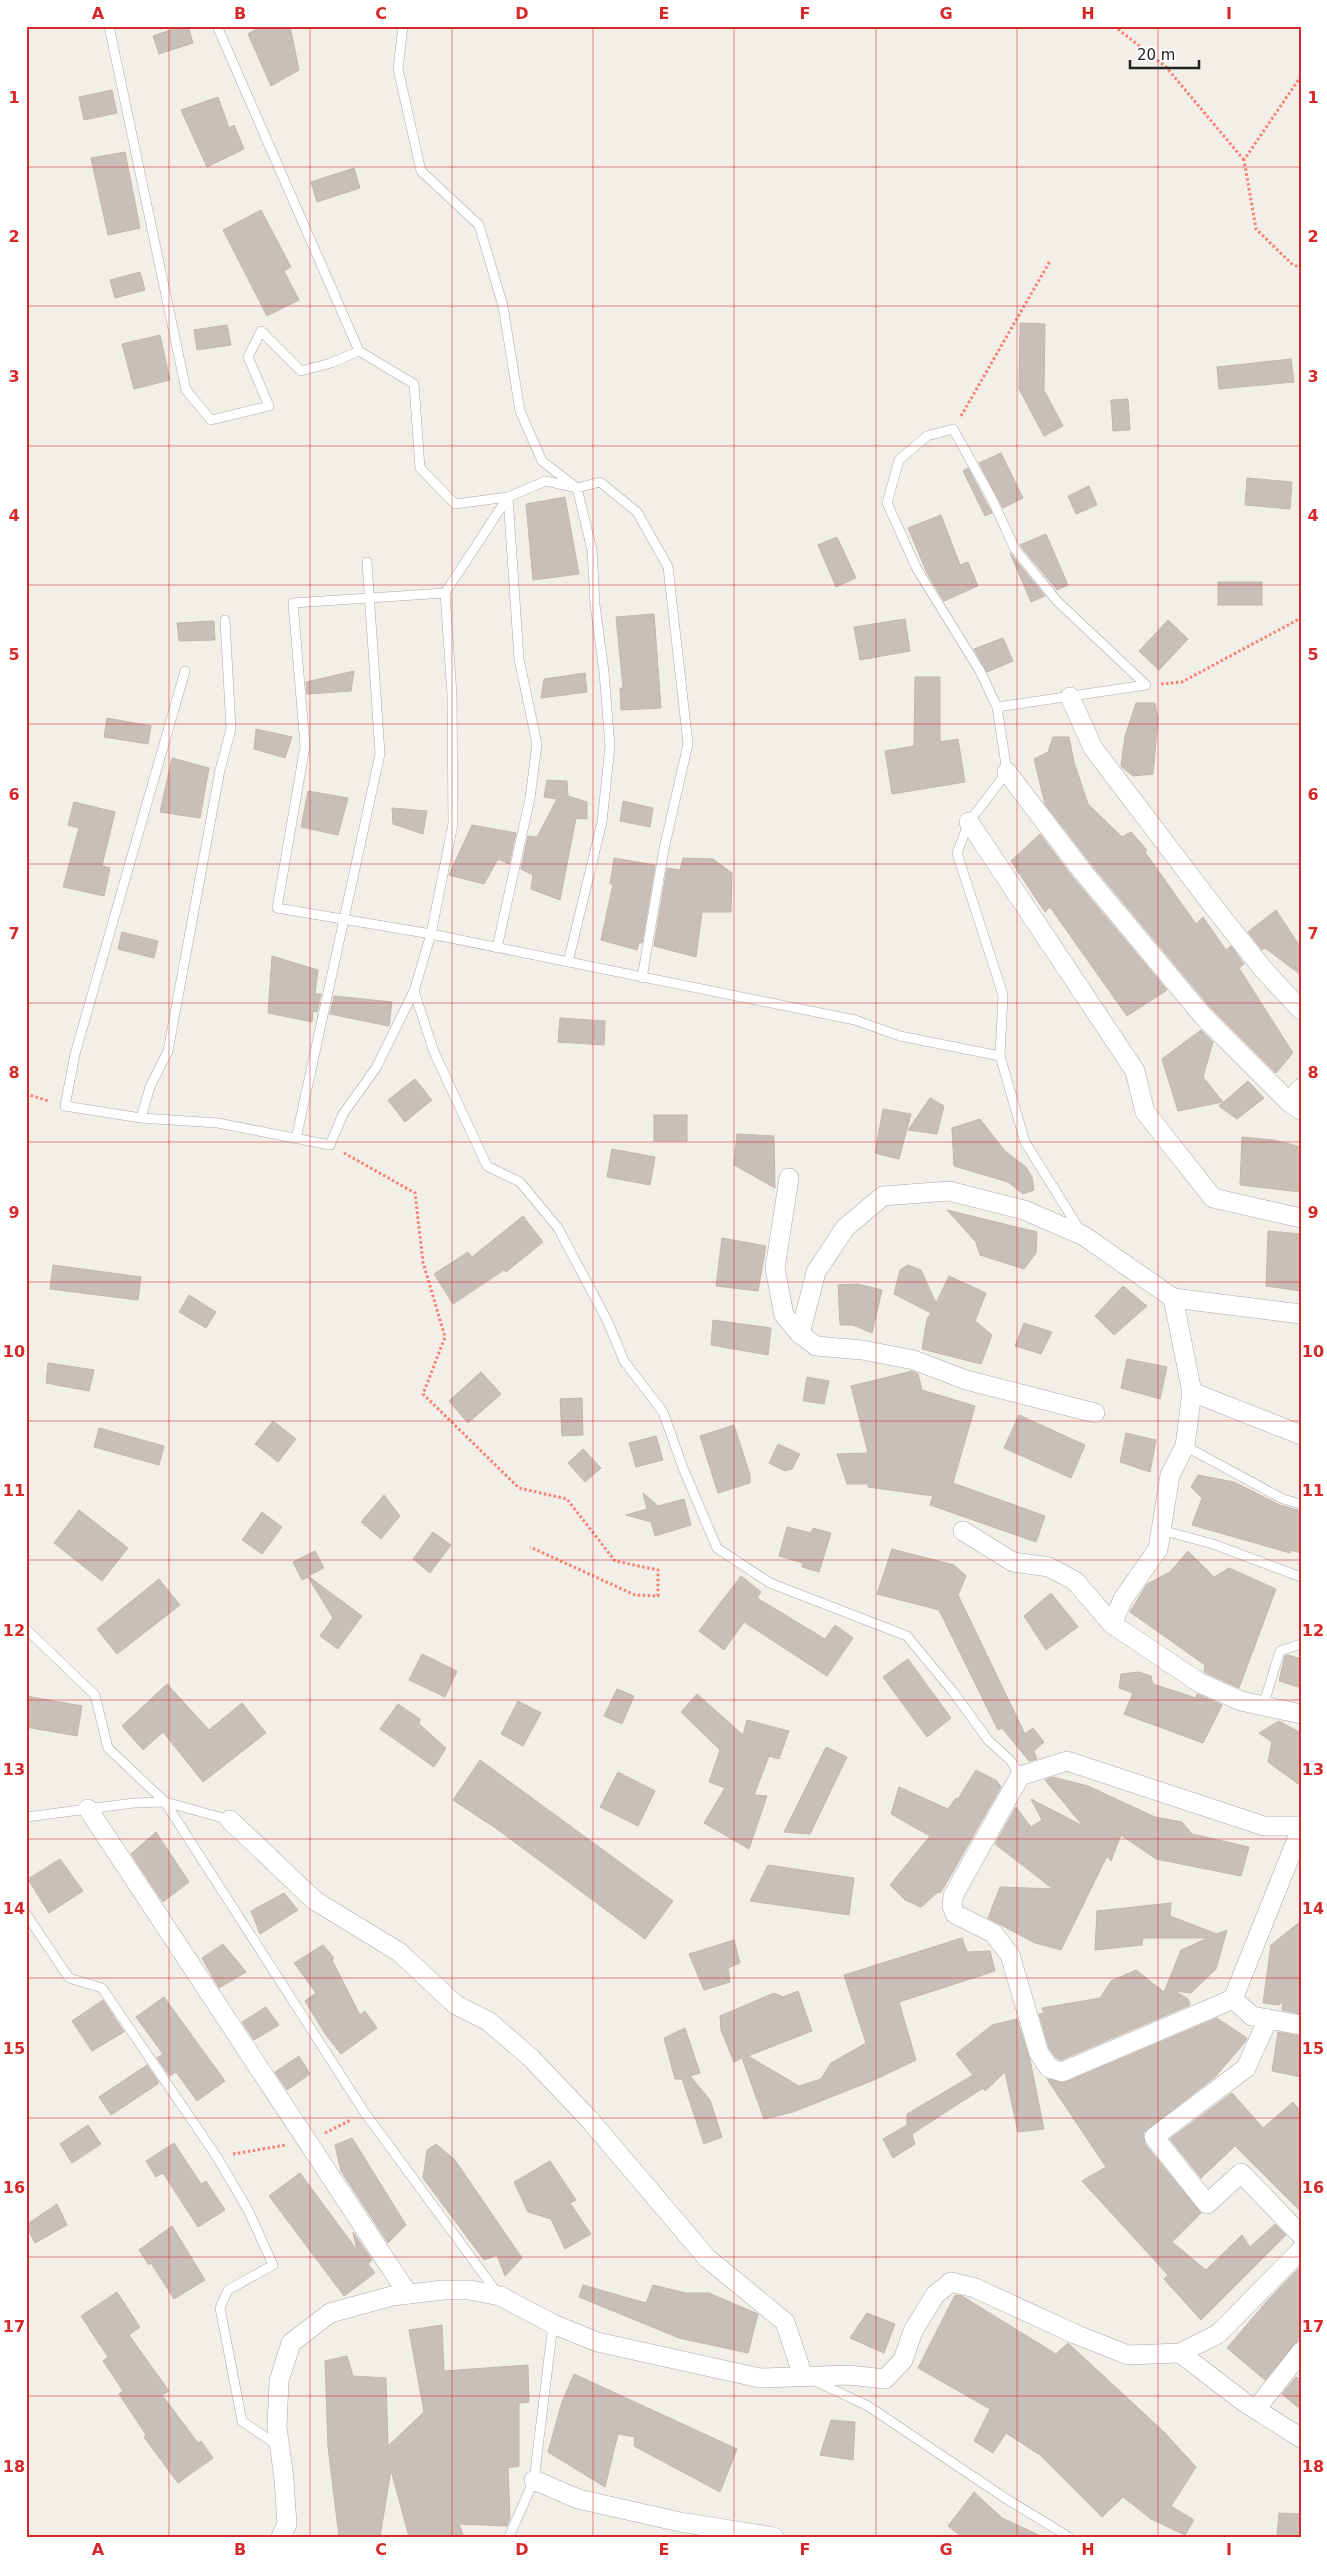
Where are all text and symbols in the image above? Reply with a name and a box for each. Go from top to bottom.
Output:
text: A [92,4,105,23]
text: B [234,4,246,23]
text: C [375,4,387,23]
text: D [515,4,529,23]
text: E [659,4,669,23]
text: F [800,4,810,23]
text: G [939,4,953,23]
text: H [1081,4,1095,23]
text: I [1226,4,1232,23]
scale bar [1130,38,1198,70]
text: 20 m [1137,46,1175,64]
text: 1 [8,88,20,107]
text: 1 [1307,88,1319,107]
text: 2 [8,227,20,246]
text: 2 [1307,227,1319,246]
text: 3 [8,367,20,386]
text: 3 [1307,367,1319,386]
text: 4 [8,506,20,525]
text: 4 [1307,506,1319,525]
text: 5 [8,645,20,664]
text: 5 [1307,645,1319,664]
text: 6 [8,785,20,804]
text: 6 [1307,785,1319,804]
text: 7 [8,924,20,943]
text: 7 [1307,924,1319,943]
text: 8 [8,1063,20,1082]
text: 8 [1307,1063,1319,1082]
text: 9 [8,1203,20,1222]
text: 9 [1307,1203,1319,1222]
text: 10 [3,1342,25,1361]
text: 10 [1302,1342,1324,1361]
text: 11 [3,1481,25,1500]
text: 11 [1302,1481,1324,1500]
text: 12 [3,1621,25,1640]
text: 12 [1302,1621,1324,1640]
text: 13 [3,1760,25,1779]
text: 13 [1302,1760,1324,1779]
text: 14 [3,1899,25,1918]
text: 14 [1302,1899,1324,1918]
text: 15 [3,2039,25,2058]
text: 15 [1302,2039,1324,2058]
text: 16 [3,2178,25,2197]
text: 16 [1302,2178,1324,2197]
text: 17 [3,2317,25,2336]
text: 17 [1302,2317,1324,2336]
text: 18 [3,2457,25,2476]
text: 18 [1302,2457,1324,2476]
text: A [92,2540,105,2559]
text: B [234,2540,246,2559]
text: C [375,2540,387,2559]
text: D [515,2540,529,2559]
text: E [659,2540,669,2559]
text: F [800,2540,810,2559]
text: G [939,2540,953,2559]
text: H [1081,2540,1095,2559]
text: I [1226,2540,1232,2559]

